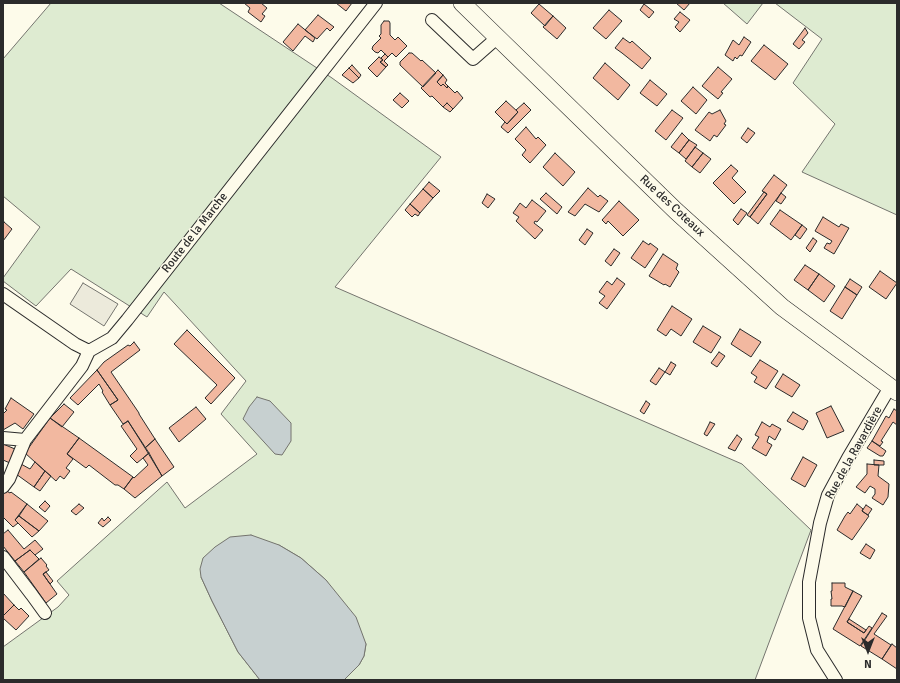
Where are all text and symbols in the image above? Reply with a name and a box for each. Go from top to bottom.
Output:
street label: Rue des Coteaux [636,172,708,240]
street label: Route de la Marche [159,190,231,276]
street label: Rue de la Ravardière [822,404,886,502]
north arrow [848,631,888,671]
text: N [864,657,872,670]

